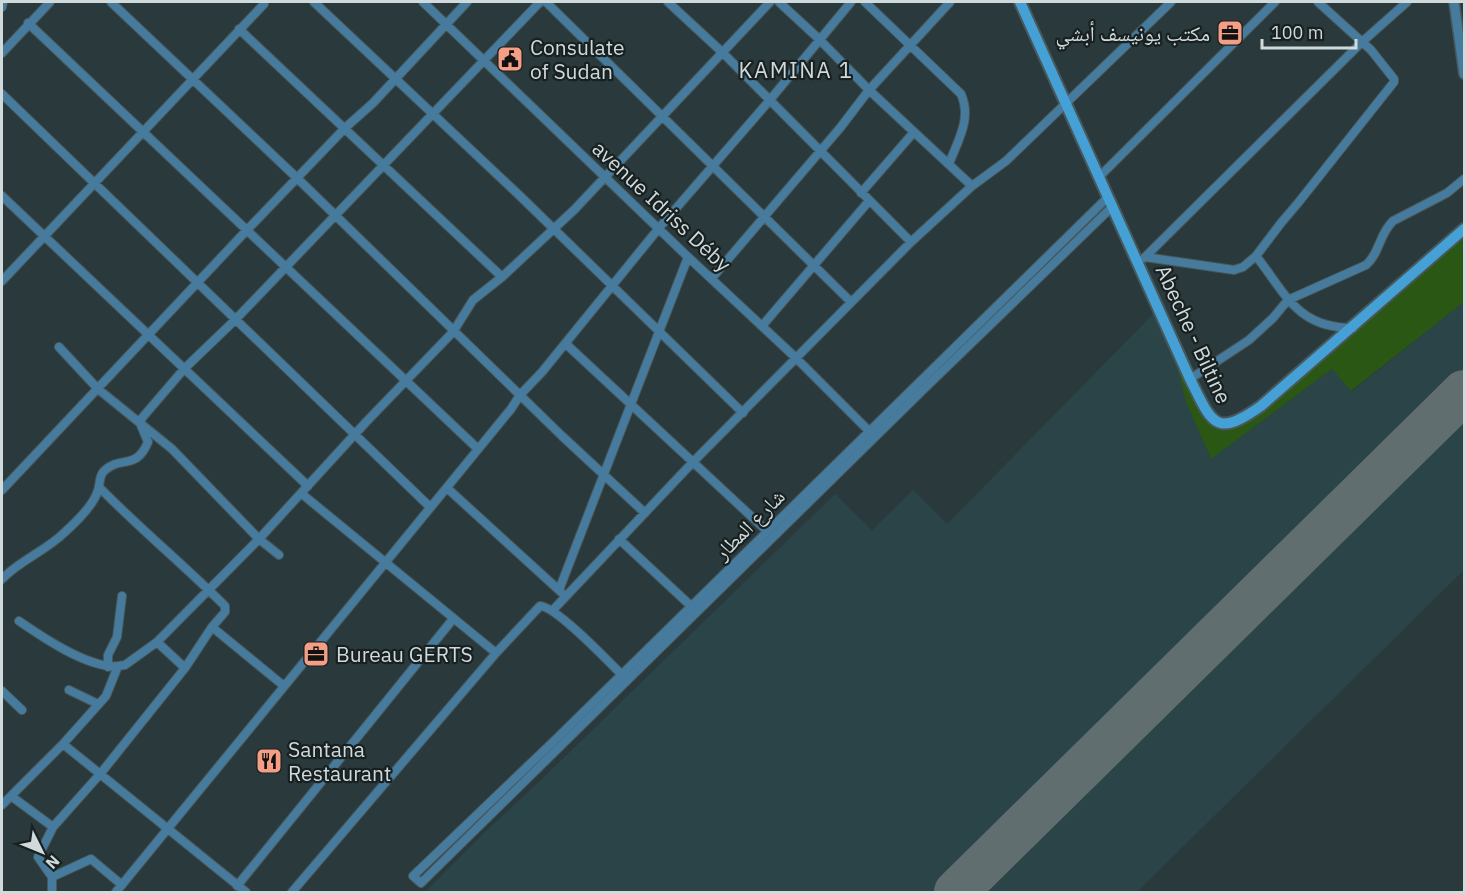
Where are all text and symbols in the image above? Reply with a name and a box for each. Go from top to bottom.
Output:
scale bar [1262,12,1356,50]
office icon: مكتب يونيسف أبشي [1215,18,1245,48]
place label: مكتب يونيسف أبشي [1056,19,1210,50]
text: 100 m [1271,21,1323,44]
place label: Consulate of Sudan [530,33,625,85]
public building icon: Consulate of Sudan [495,44,525,74]
district label: KAMINA 1 [739,55,853,84]
street label: avenue Idriss Déby [587,134,738,278]
street label: Abeche - Biltine [1150,260,1238,408]
street label: شارع المطار [707,482,791,566]
office icon: Bureau GERTS [301,639,331,669]
place label: Bureau GERTS [336,640,473,668]
place label: Santana Restaurant [288,735,391,787]
restaurant icon: Santana Restaurant [254,746,284,776]
north arrow [12,822,72,882]
text: N [42,851,64,873]

